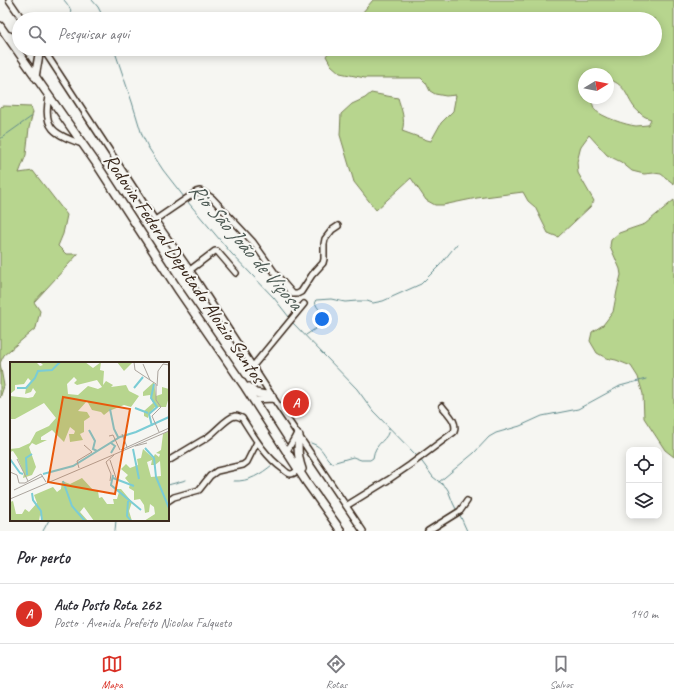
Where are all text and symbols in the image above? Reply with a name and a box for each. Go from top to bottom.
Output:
search box [12,12,662,56]
icon: search [26,23,48,45]
text: Pesquisar aqui [58,25,129,44]
north arrow [578,68,614,104]
street label: Rodovia Federal Deputado Aloízio Santos [98,149,272,390]
water label: Rio São João de Viçosa [184,177,310,317]
your location [312,309,332,329]
inset map [10,362,169,521]
pin: A [283,388,309,418]
map controls [626,447,662,519]
button: locate [626,447,662,483]
button: layers [626,483,662,519]
text: Por perto [16,547,70,568]
text: Auto Posto Rota 262 [54,596,161,615]
text: A [26,606,32,622]
text: 140 m [630,606,658,622]
text: Posto · Avenida Prefeito Nicolau Falqueto [54,615,232,631]
tab: Mapa [101,653,123,691]
tab: Rotas [325,653,347,691]
tab: Salvos [550,653,573,691]

